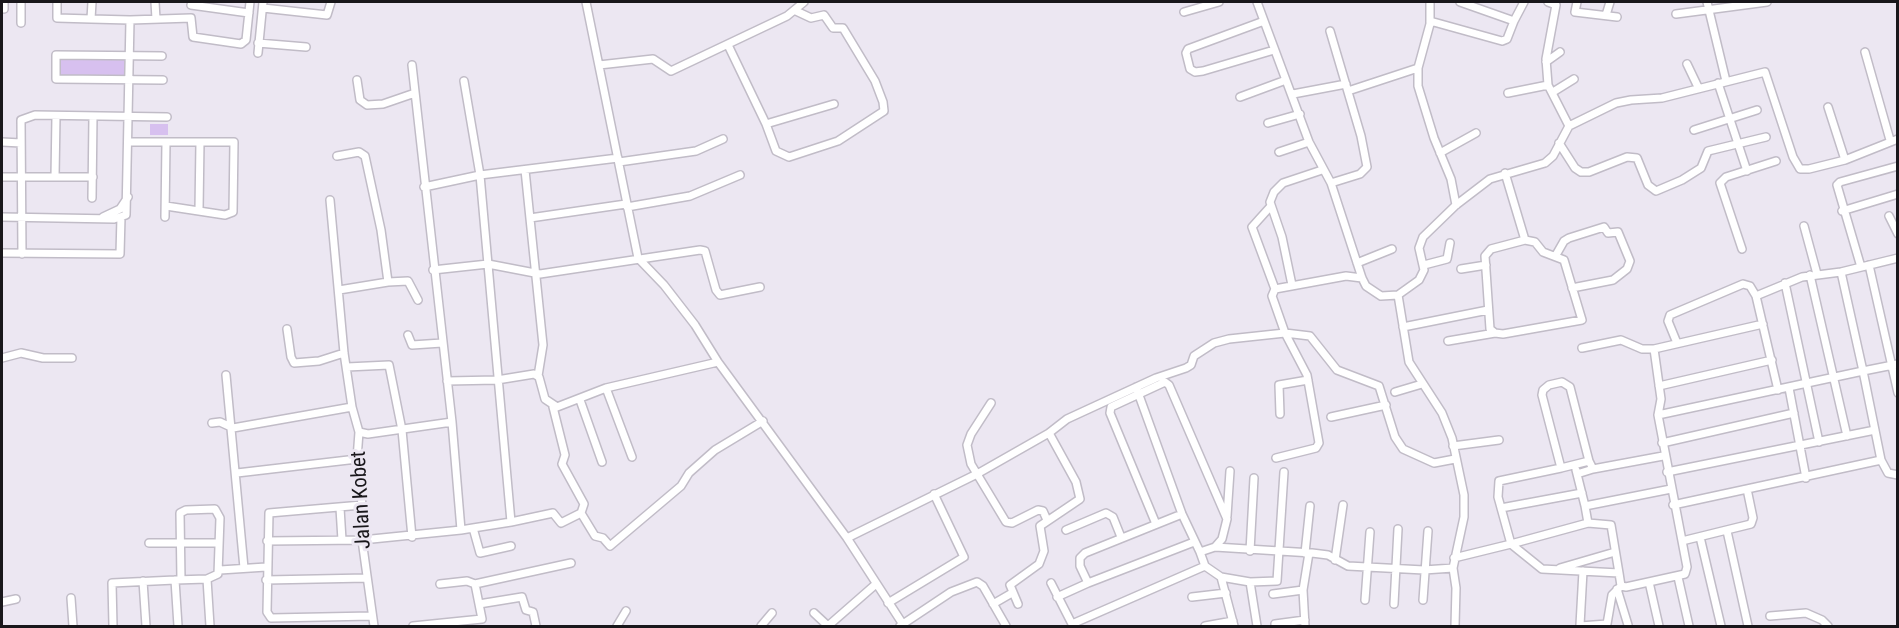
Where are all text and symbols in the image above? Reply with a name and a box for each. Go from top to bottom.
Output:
street label: Jalan Kobet [347,450,377,550]

